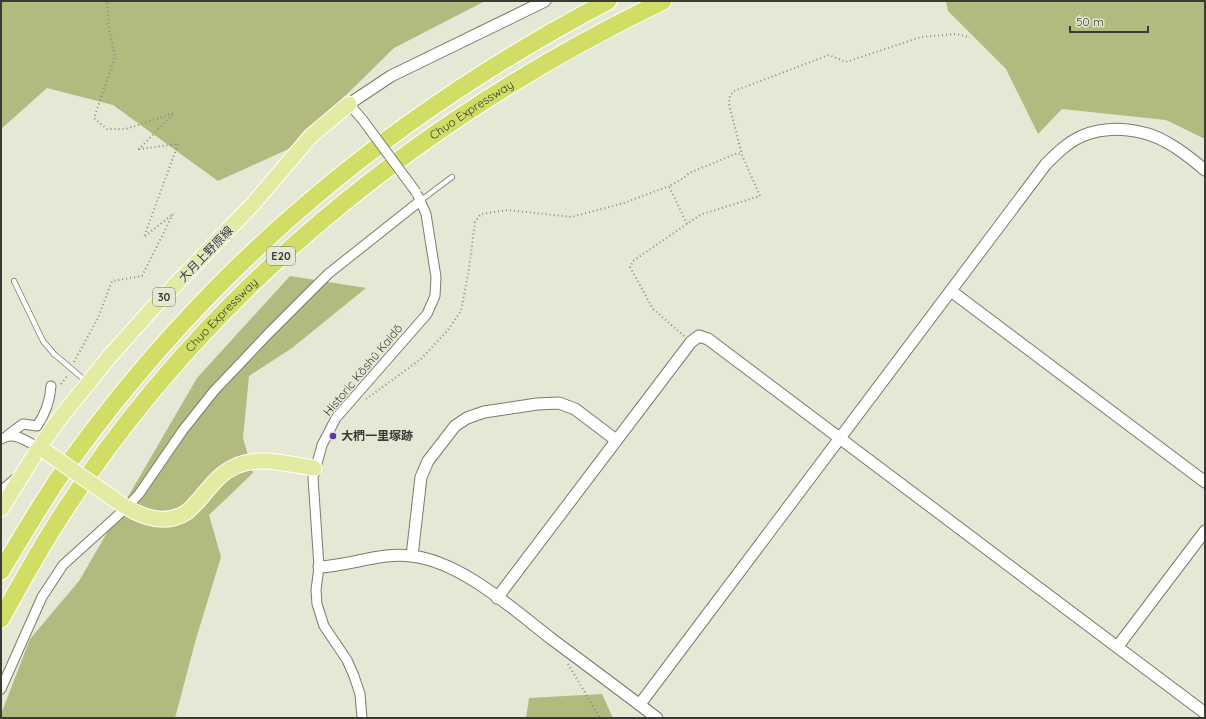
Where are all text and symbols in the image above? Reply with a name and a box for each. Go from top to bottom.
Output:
scale bar [1070,8,1148,34]
text: 50 m [1076,14,1104,29]
street label: Chuo Expressway [426,77,516,143]
street label: 大月上野原線 [175,223,236,285]
road number: E20 [267,247,295,265]
street label: Chuo Expressway [182,274,261,355]
road number: 30 [153,288,175,306]
street label: Historic Kōshū Kaidō [320,321,405,419]
place label: 大椚一里塚跡 [341,428,413,443]
marker: 大椚一里塚跡 [328,431,338,441]

